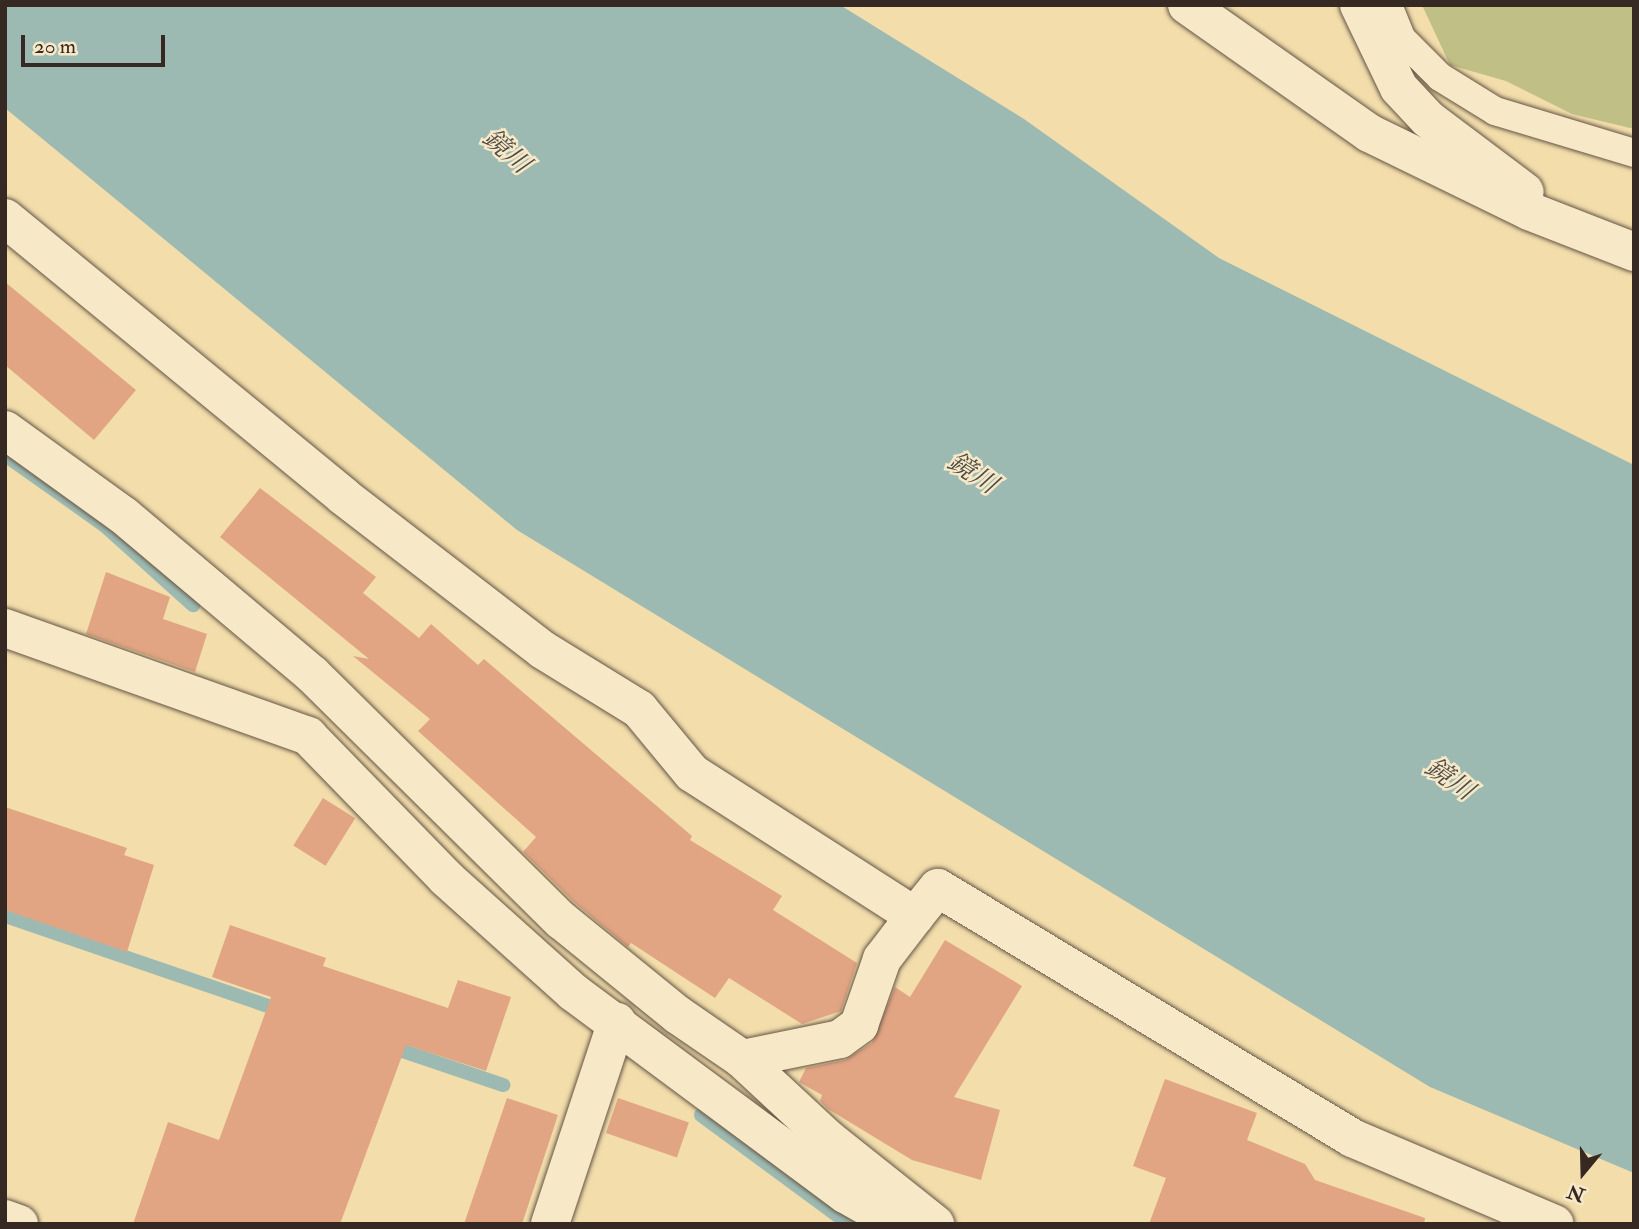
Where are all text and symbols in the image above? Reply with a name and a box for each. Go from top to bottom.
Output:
scale bar [24,21,168,65]
text: 20 m [34,33,76,60]
water label: 鏡川 [476,123,536,181]
water label: 鏡川 [942,447,1002,501]
water label: 鏡川 [1419,752,1479,808]
north arrow [1548,1138,1618,1208]
text: N [1564,1179,1588,1207]

